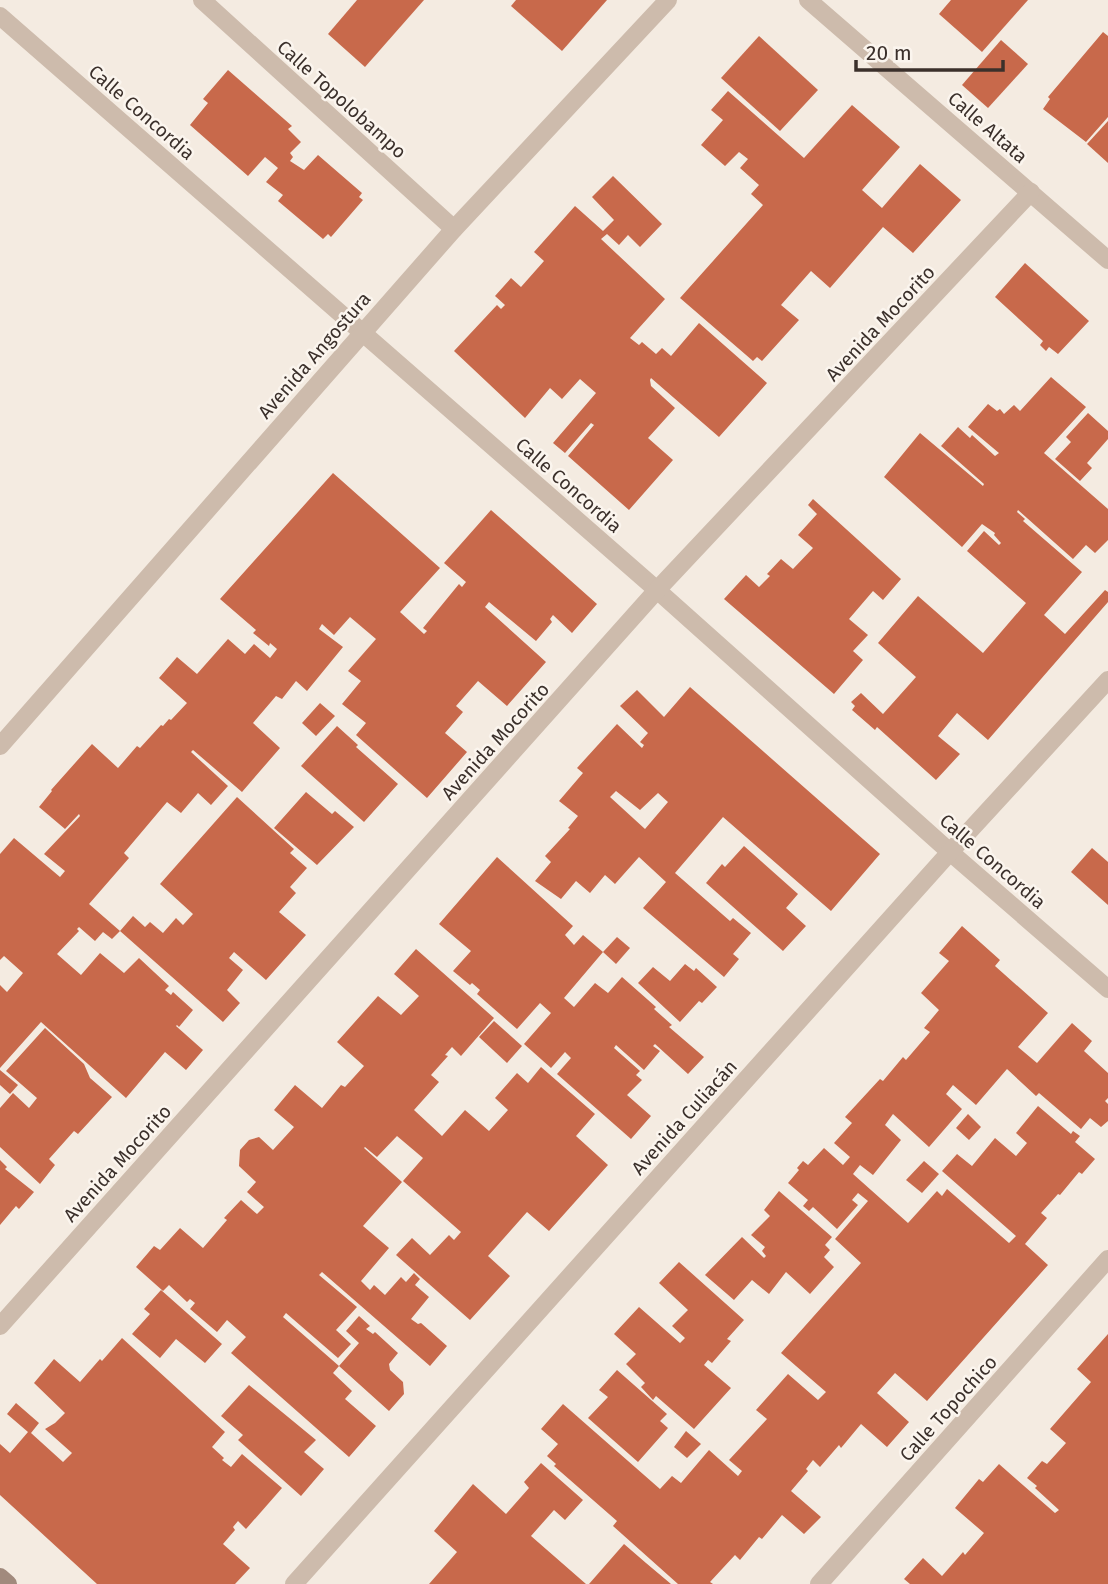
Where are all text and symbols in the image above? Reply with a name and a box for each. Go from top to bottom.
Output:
scale bar [856,28,1003,72]
street label: Calle Topolobampo [272,35,411,163]
text: 20 m [866,40,912,66]
street label: Calle Concordia [84,60,199,165]
street label: Calle Altata [943,87,1032,168]
street label: Avenida Mocorito [821,261,940,386]
street label: Avenida Angostura [253,287,376,423]
street label: Calle Concordia [511,433,626,538]
street label: Avenida Mocorito [437,678,554,805]
street label: Calle Concordia [935,809,1050,914]
street label: Avenida Culiacán [627,1055,742,1180]
street label: Avenida Mocorito [59,1100,176,1227]
street label: Calle Topochico [895,1351,1002,1466]

